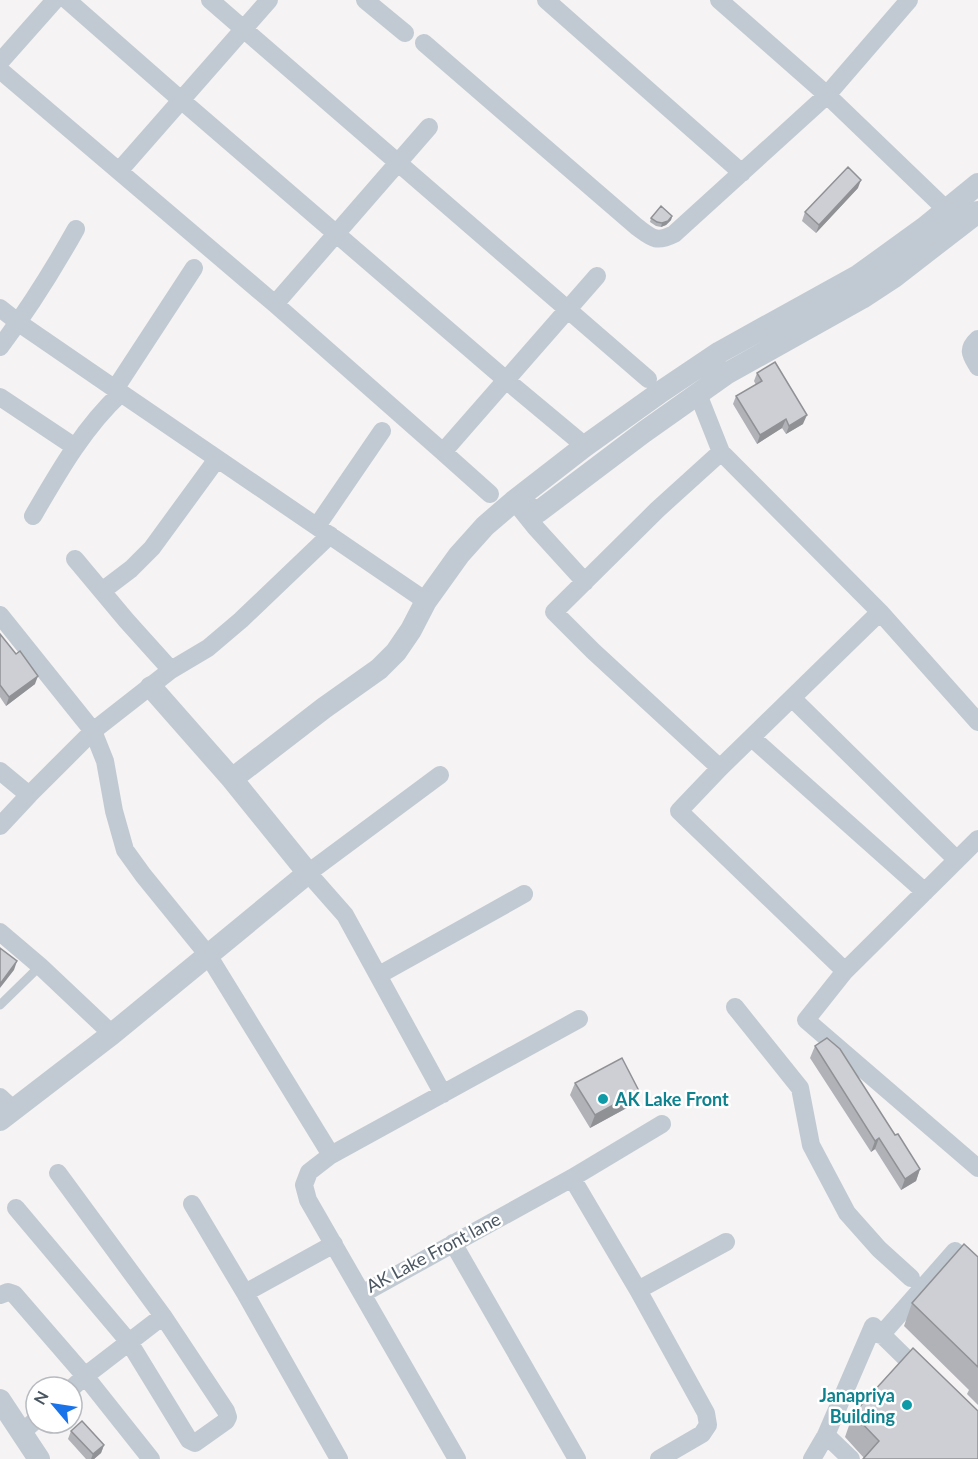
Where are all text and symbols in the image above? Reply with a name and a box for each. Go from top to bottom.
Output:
place label: AK Lake Front [614,1088,729,1110]
marker: AK Lake Front [596,1092,610,1106]
street label: AK Lake Front lane [362,1207,504,1297]
north arrow [24,1375,84,1435]
place label: Janapriya Building [819,1384,895,1427]
text: N [29,1387,52,1407]
marker: Janapriya Building [900,1398,914,1412]

